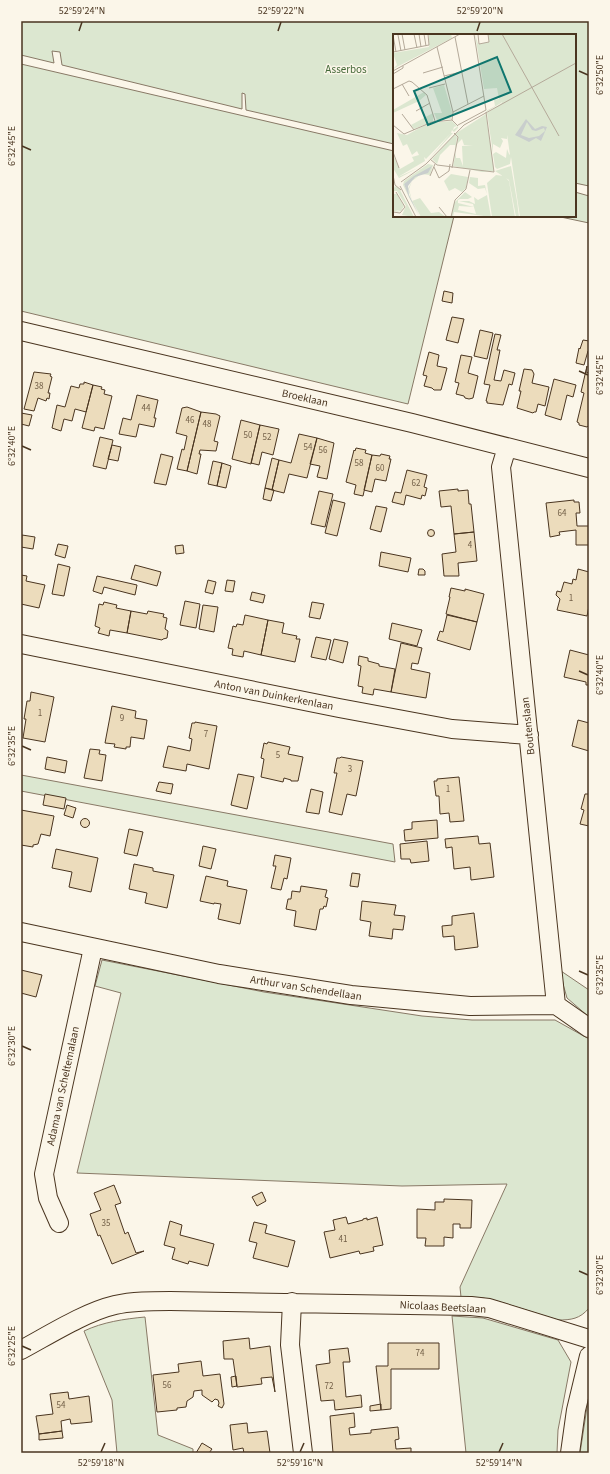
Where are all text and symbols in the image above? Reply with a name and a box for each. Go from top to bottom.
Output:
text: 52°59'24"N [59,4,105,18]
text: 52°59'22"N [258,4,304,18]
text: 52°59'20"N [457,4,503,18]
inset map [393,34,576,217]
text: 6°32'50"E [593,55,607,95]
park label: Asserbos [325,62,367,77]
text: 6°32'45"E [5,126,19,166]
text: 6°32'45"E [593,355,607,395]
house number: 38 [35,380,44,393]
street label: Broeklaan [280,385,330,411]
house number: 44 [142,402,151,415]
house number: 46 [186,414,195,427]
house number: 48 [203,418,212,431]
text: 6°32'40"E [5,426,19,466]
house number: 50 [244,429,253,442]
house number: 52 [263,431,272,444]
house number: 54 [304,441,313,454]
house number: 56 [319,444,328,457]
house number: 58 [355,457,364,470]
house number: 60 [376,462,385,475]
house number: 62 [412,477,421,490]
house number: 64 [558,507,567,520]
house number: 4 [468,539,473,552]
house number: 1 [569,592,573,605]
text: 6°32'40"E [593,655,607,695]
street label: Anton van Duinkerkenlaan [213,676,335,714]
street label: Boutenslaan [518,696,538,756]
house number: 1 [38,707,42,720]
house number: 9 [120,712,125,725]
text: 6°32'35"E [5,726,19,766]
house number: 7 [204,728,209,741]
house number: 5 [276,749,281,762]
house number: 3 [348,763,353,776]
house number: 1 [446,783,450,796]
text: 6°32'35"E [593,955,607,995]
street label: Arthur van Schendellaan [249,972,363,1004]
street label: Adama van Scheltemalaan [43,1025,83,1147]
text: 6°32'30"E [5,1026,19,1066]
house number: 35 [102,1217,111,1230]
house number: 41 [339,1233,347,1246]
text: 6°32'30"E [593,1255,607,1295]
street label: Nicolaas Beetslaan [399,1297,487,1317]
text: 6°32'25"E [5,1326,19,1366]
house number: 74 [416,1347,425,1360]
house number: 56 [163,1379,172,1392]
house number: 72 [325,1380,334,1393]
house number: 54 [57,1399,66,1412]
text: 52°59'18"N [78,1456,124,1470]
text: 52°59'16"N [277,1456,323,1470]
text: 52°59'14"N [476,1456,522,1470]

